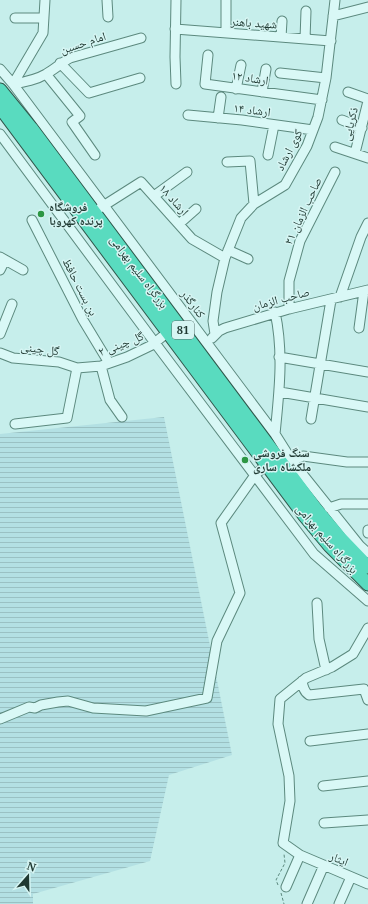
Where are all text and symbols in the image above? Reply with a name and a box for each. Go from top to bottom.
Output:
street label: شهید باهنر [229,12,278,33]
street label: امام حسین [58,27,108,58]
street label: ارشاد ۱۲ [230,66,270,89]
street label: ارشاد ۱۴ [233,99,272,120]
street label: ذکریایی [337,105,362,143]
street label: کوی ارشاد [271,126,306,173]
street label: صاحب الزمان ۲۱ [279,174,326,247]
street label: ارشاد ۱۸ [156,180,193,219]
place label: فروشگاه پرنده کهروبا [49,198,103,229]
marker: فروشگاه پرنده کهروبا [36,209,46,219]
street label: بزرگراه سلیم بهرامی [106,232,172,312]
street label: بن بست حافظ [59,255,102,319]
street label: صاحب الزمان [250,283,311,314]
street label: کنارگذر [177,285,210,321]
road number: 81 [172,321,194,339]
street label: گل چینی ۲ [96,327,146,360]
street label: گل چینی [20,338,60,359]
place label: سنگ فروشی ملکشاه ساری [253,444,312,475]
marker: سنگ فروشی ملکشاه ساری [240,455,250,465]
street label: بزرگراه سلیم بهرامی [292,500,362,577]
street label: ایثار [326,847,351,870]
north arrow [8,856,48,896]
text: N [25,858,39,875]

